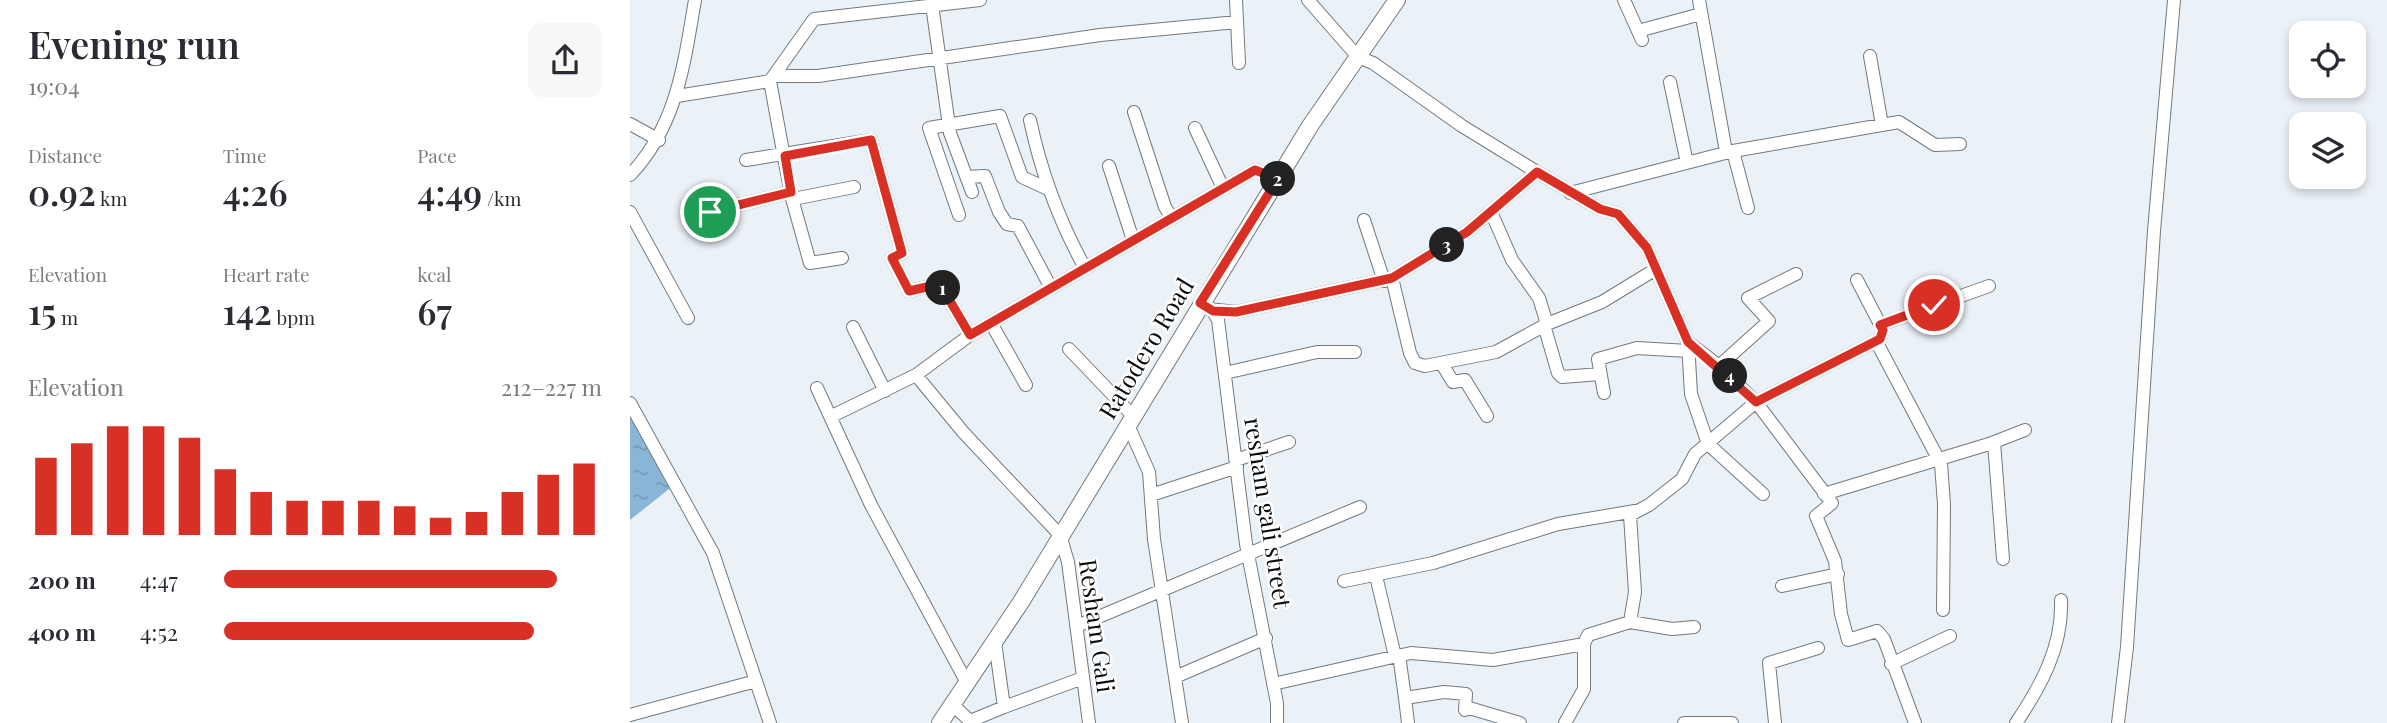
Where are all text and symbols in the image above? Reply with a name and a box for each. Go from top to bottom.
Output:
text: Evening run [28,18,240,69]
map controls [2289,21,2366,189]
button: locate [2289,21,2366,98]
button: share [528,23,602,97]
text: 19:04 [28,70,80,101]
button: layers [2289,112,2366,189]
text: Distance [28,142,102,168]
text: Time [223,142,267,168]
text: Pace [417,142,457,168]
pin: 2 [1260,162,1296,196]
text: 2 [1273,165,1282,191]
text: 0.92 [28,168,96,215]
text: 4:26 [223,168,288,215]
text: 4:49 [417,168,482,215]
pin [680,182,740,242]
text: km [96,185,127,211]
text: /km [482,185,521,211]
icon: arrive [691,193,729,231]
pin: 3 [1430,228,1464,262]
text: 3 [1442,231,1451,257]
text: Elevation [28,261,107,287]
text: Heart rate [223,261,310,287]
text: kcal [417,261,451,287]
pin: 1 [926,270,960,306]
street label: Ratodero Road [1091,271,1200,424]
text: 1 [939,274,946,300]
pin [1904,275,1964,335]
icon: check [1915,286,1953,324]
text: 15 [28,287,56,334]
text: 142 [223,287,272,334]
text: 67 [417,287,452,334]
text: m [56,304,78,330]
text: bpm [272,304,315,330]
pin: 4 [1712,358,1748,394]
text: 4 [1724,362,1735,388]
text: Elevation [28,371,124,402]
text: 212–227 m [501,371,602,402]
street label: resham gali street [1238,415,1300,611]
street label: Resham Gali [1073,557,1123,694]
text: 200 m [28,564,96,595]
text: 4:47 [140,564,178,595]
text: 400 m [28,616,96,647]
text: 4:52 [140,616,178,647]

